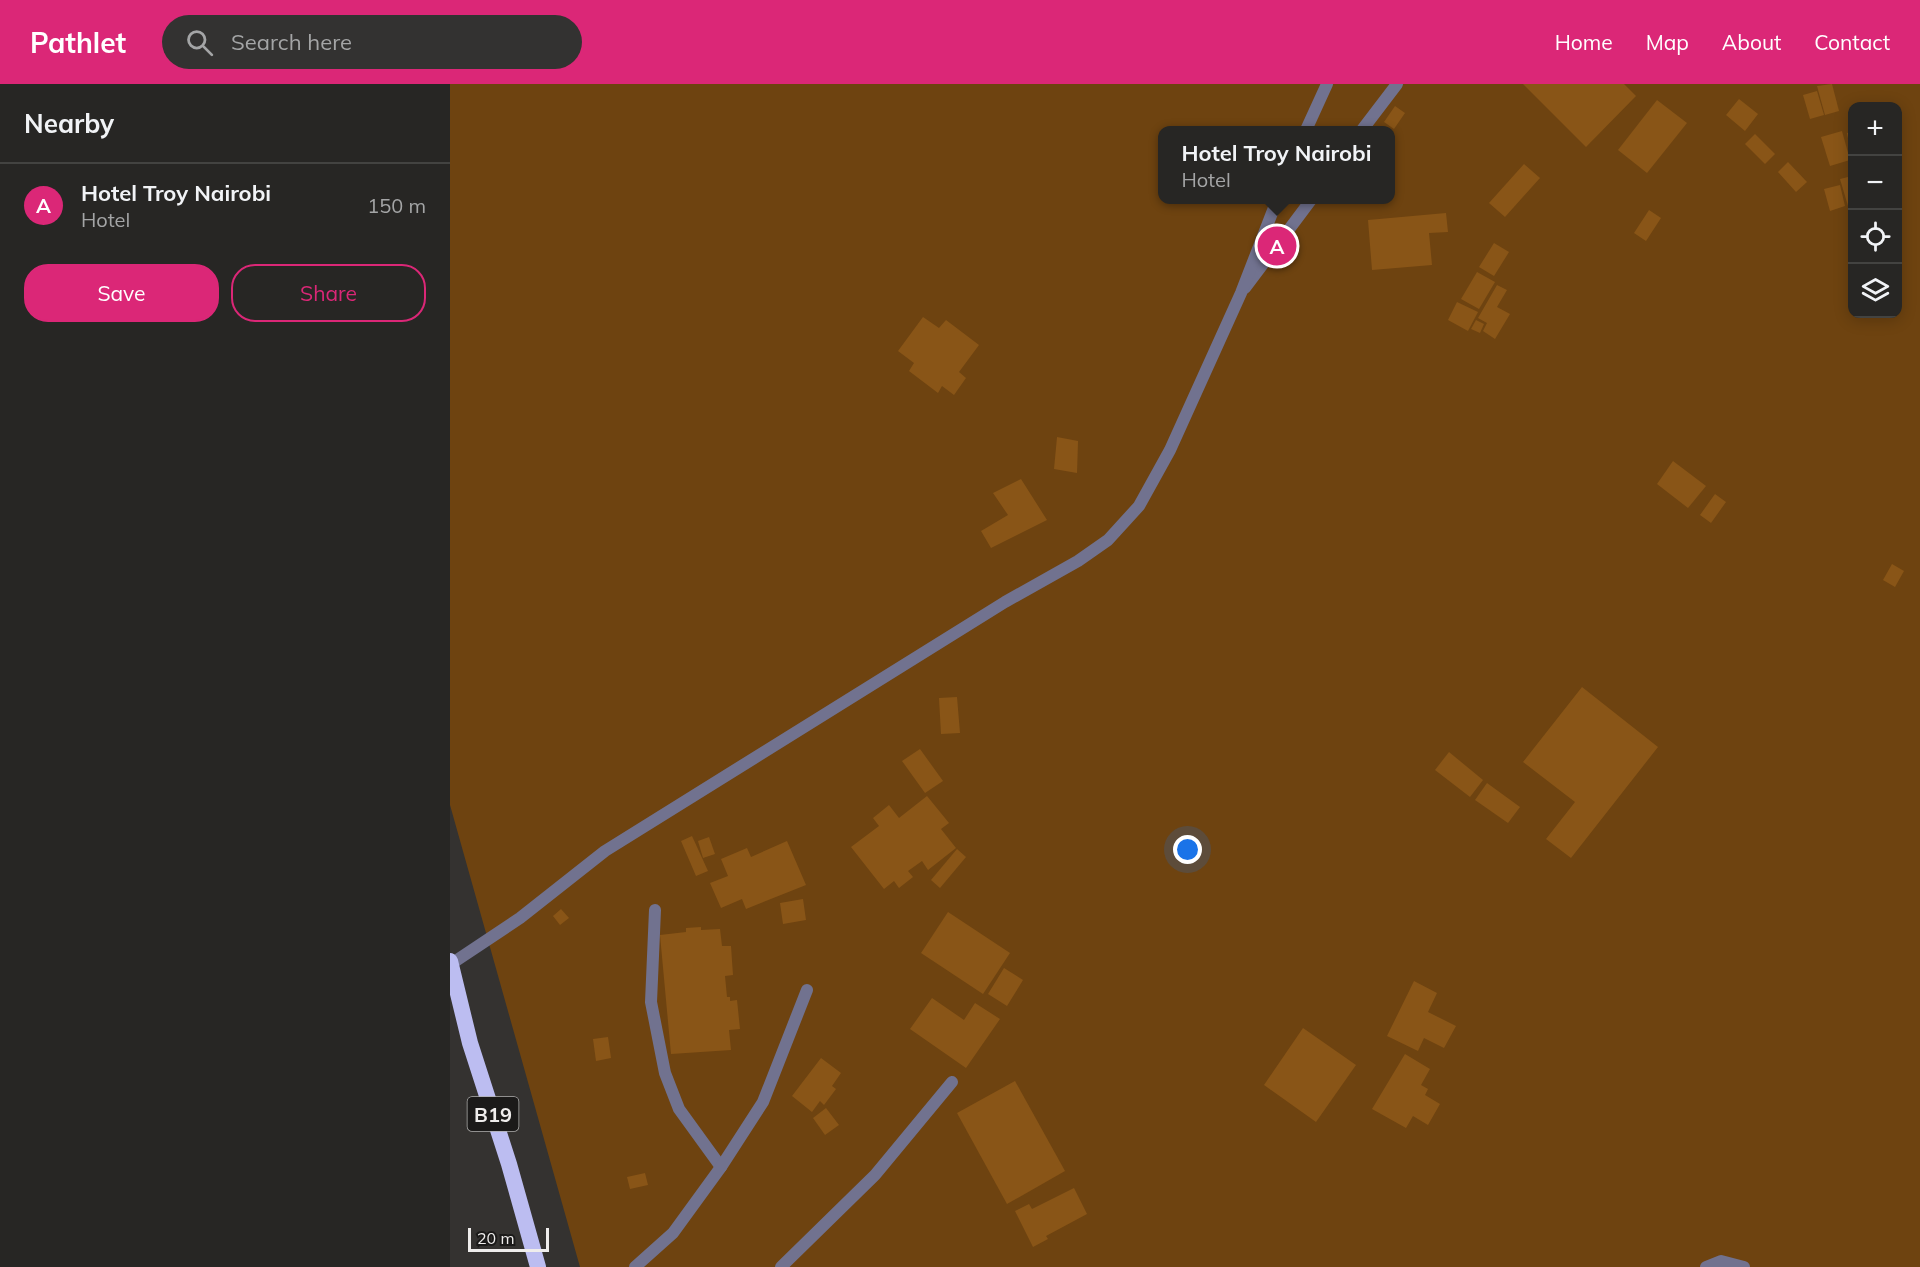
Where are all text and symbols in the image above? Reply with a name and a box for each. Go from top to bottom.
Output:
search box [162,15,582,69]
text: Pathlet [30,25,126,60]
icon: search [183,26,216,59]
text: Search here [231,28,352,56]
text: Home [1555,29,1613,55]
text: Map [1646,29,1689,55]
text: About [1722,29,1781,55]
text: Contact [1814,29,1890,55]
map controls [1848,102,1902,318]
button: + [1848,102,1902,156]
text: Nearby [24,107,114,140]
popup [1158,126,1395,204]
text: Hotel Troy Nairobi [1181,139,1372,167]
button: − [1848,156,1902,210]
text: Hotel [1181,167,1231,192]
text: Hotel Troy Nairobi [81,179,271,207]
text: A [36,193,51,218]
text: 150 m [367,193,426,218]
text: Hotel [81,207,130,232]
button: locate [1848,210,1902,264]
pin: A [1258,224,1296,268]
button: Save [24,264,219,322]
button: Share [231,264,426,322]
button: layers [1848,264,1902,318]
your location [1173,835,1202,864]
road number: B19 [468,1097,518,1131]
scale bar [468,1225,549,1252]
text: 20 m [477,1228,514,1248]

